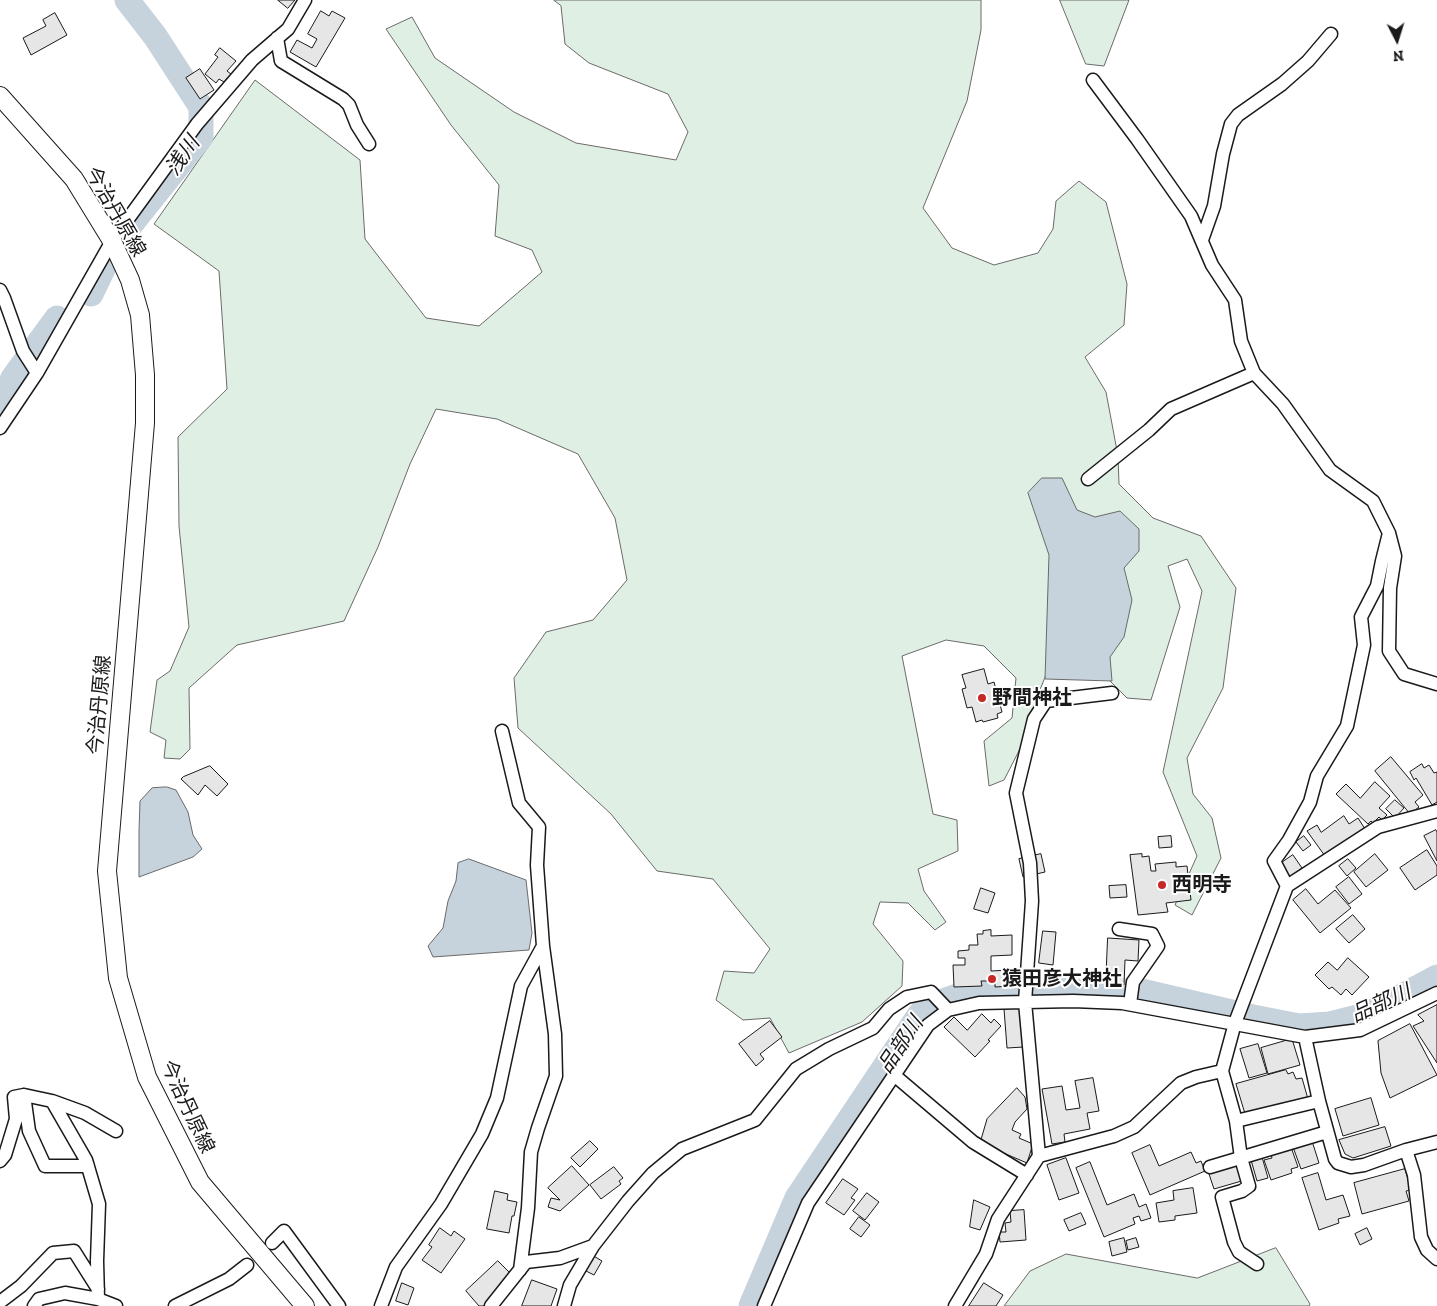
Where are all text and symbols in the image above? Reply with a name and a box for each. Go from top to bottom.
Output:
north arrow [1372,15,1422,65]
text: N [1392,47,1404,64]
water label: 浅川 [161,132,205,180]
street label: 今治丹原線 [80,163,150,261]
street label: 今治丹原線 [84,654,116,756]
place label: 野間神社 [992,686,1072,710]
marker: 野間神社 [976,692,988,704]
place label: 西明寺 [1172,873,1232,897]
marker: 西明寺 [1156,879,1168,891]
place label: 猿田彦大神社 [1002,967,1122,991]
marker: 猿田彦大神社 [986,973,998,985]
water label: 品部川 [1347,980,1415,1028]
water label: 品部川 [873,1012,929,1078]
street label: 今治丹原線 [155,1057,219,1157]

